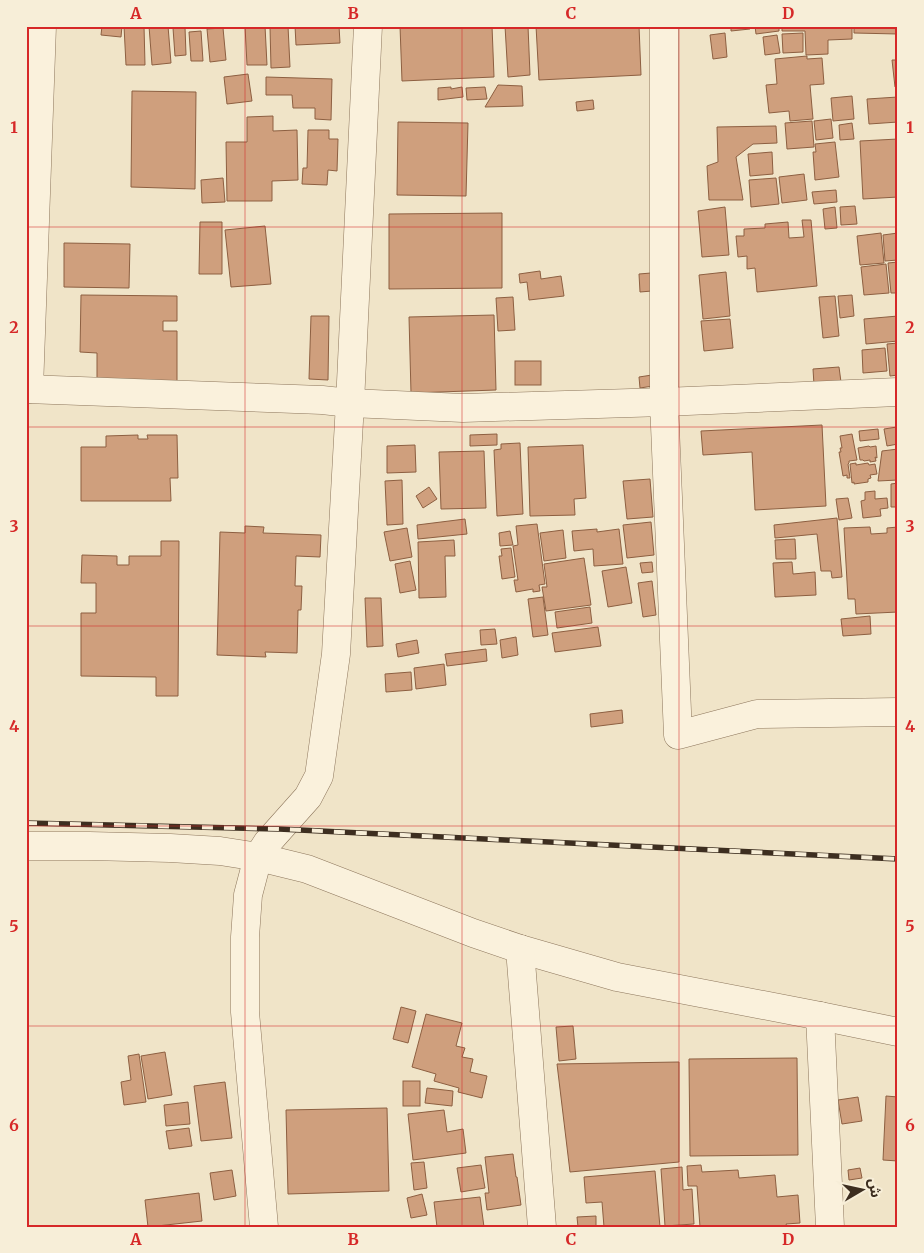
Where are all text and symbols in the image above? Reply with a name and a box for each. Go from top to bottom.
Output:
text: A [129,3,142,23]
text: B [347,3,359,23]
text: C [566,3,576,23]
text: D [782,3,794,23]
text: 1 [10,117,18,137]
text: 1 [906,117,914,137]
text: 2 [9,317,19,337]
text: 2 [905,317,915,337]
text: 3 [9,516,19,536]
text: 3 [905,516,915,536]
text: 4 [9,716,19,736]
text: 4 [905,716,915,736]
text: 5 [9,916,19,936]
text: 5 [905,916,915,936]
text: 6 [9,1115,19,1135]
text: 6 [905,1115,915,1135]
north arrow [836,1166,886,1216]
text: ش [864,1177,885,1199]
text: A [129,1229,142,1249]
text: B [347,1229,359,1249]
text: C [566,1229,576,1249]
text: D [782,1229,794,1249]

